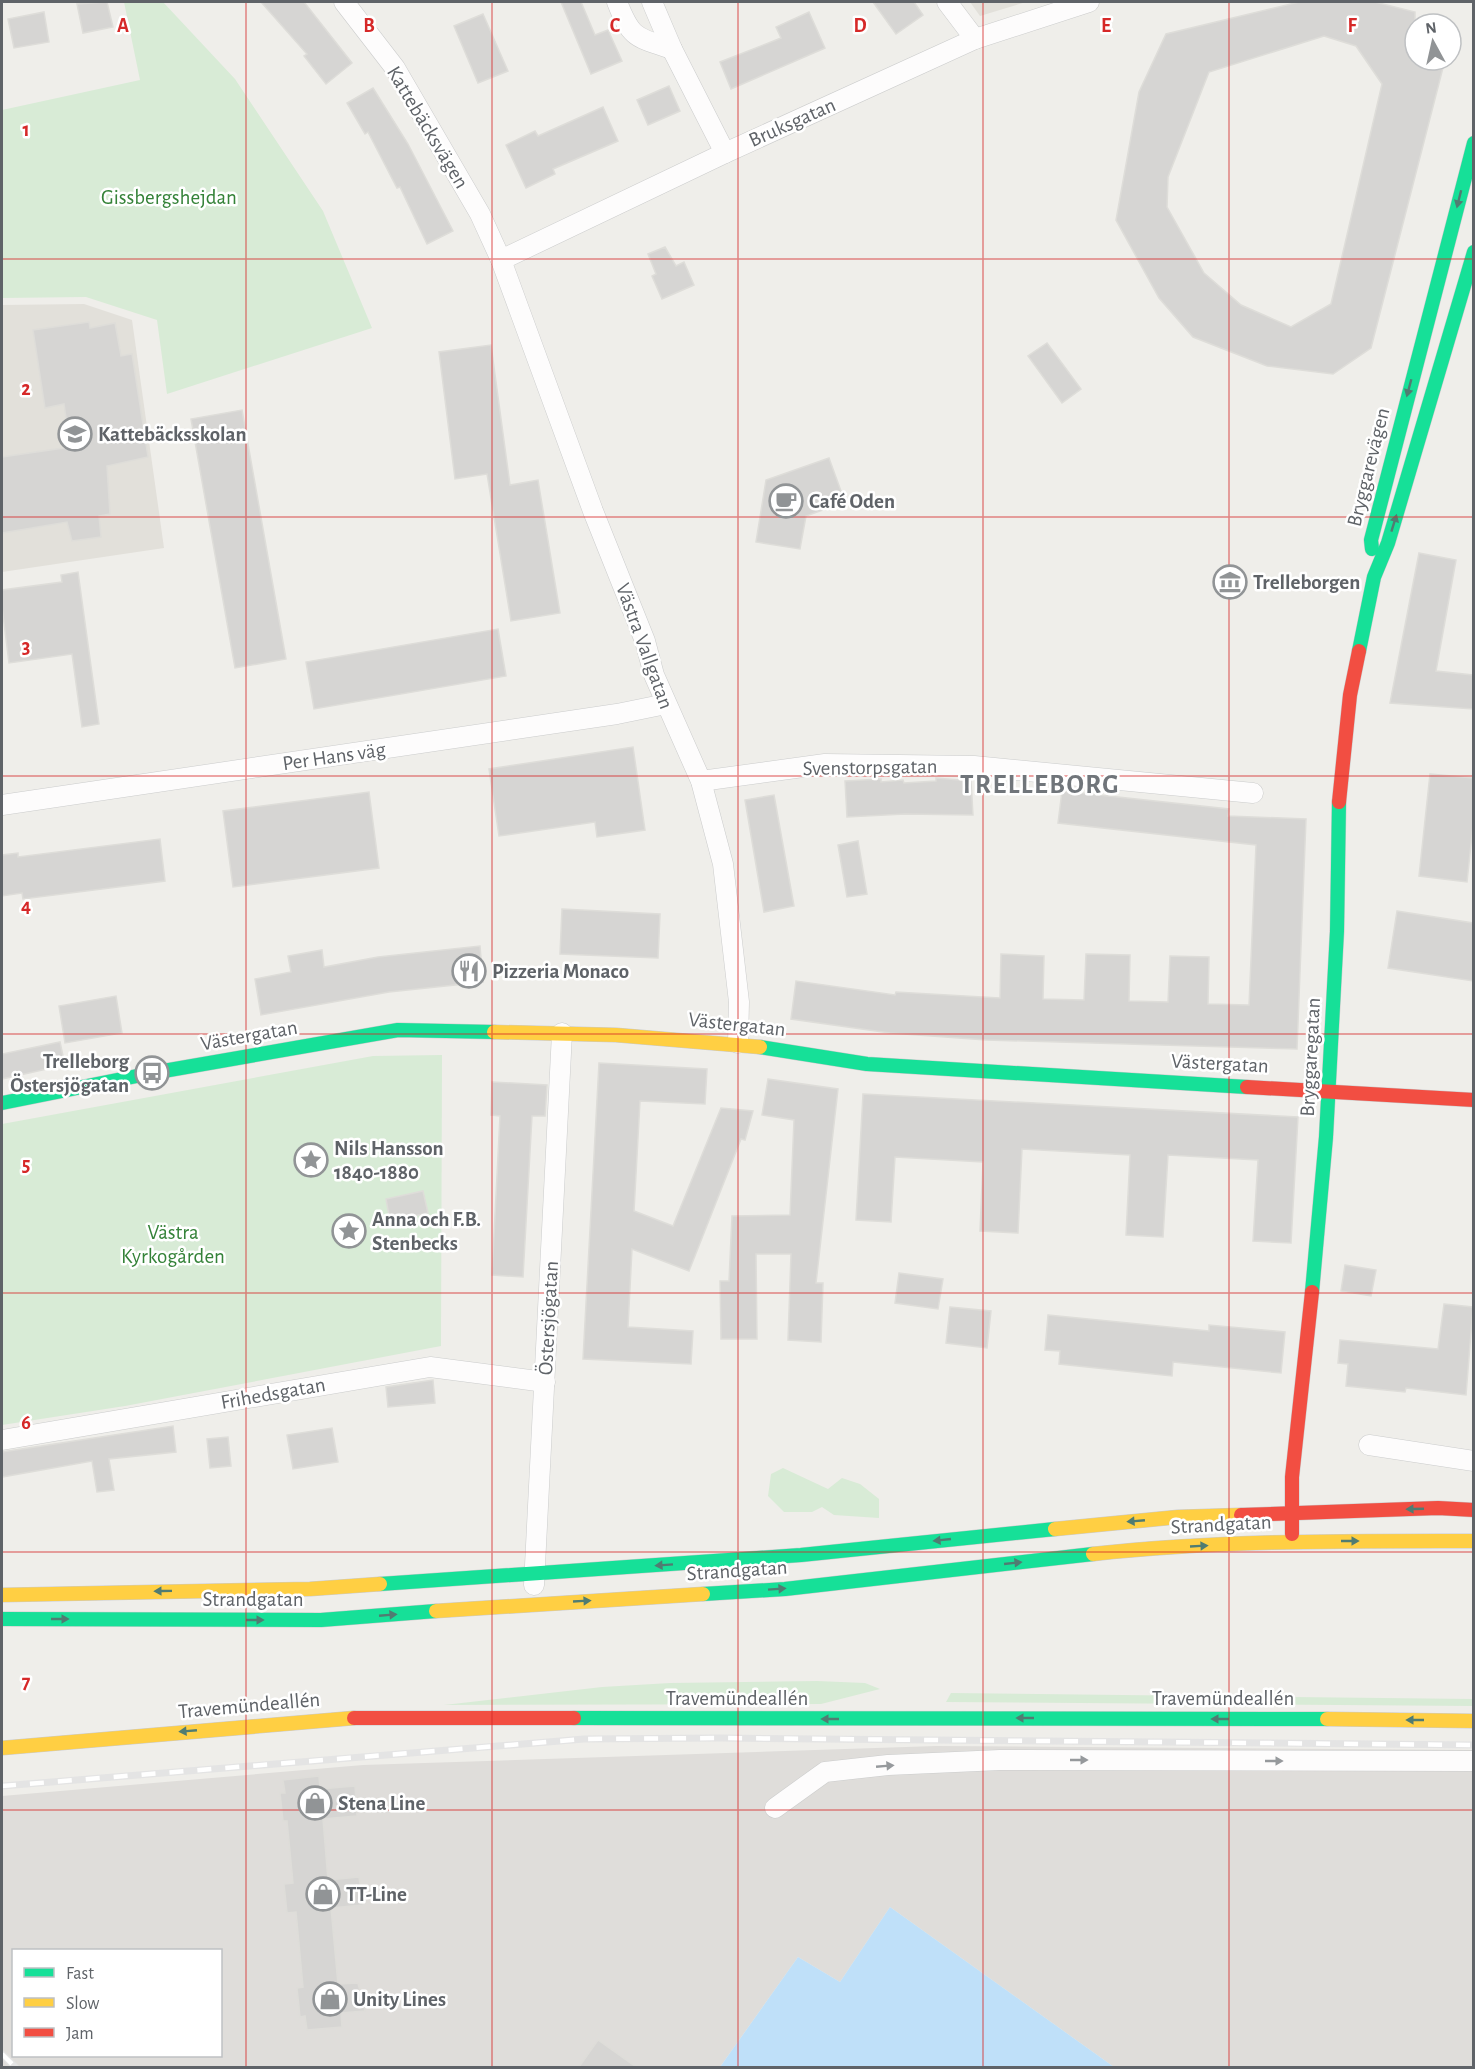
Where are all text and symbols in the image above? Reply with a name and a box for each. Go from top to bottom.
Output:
north arrow [1403,12,1463,72]
text: A [117,16,129,36]
text: B [363,16,375,36]
text: C [610,16,621,36]
text: D [853,16,867,36]
text: E [1101,16,1111,36]
text: F [1347,16,1357,36]
text: N [1424,19,1438,37]
street label: Kattebäcksvägen [383,62,472,192]
street label: Bruksgatan [746,94,839,151]
text: 1 [22,120,30,140]
park label: Gissbergshejdan [101,187,237,208]
one-way arrow [1454,190,1463,208]
text: 2 [21,379,31,399]
one-way arrow [1404,379,1414,397]
street label: Bryggarevägen [1344,406,1393,529]
school or university icon: Kattebäcksskolan [57,416,93,452]
place label: Kattebäcksskolan [98,424,247,445]
cafe icon: Café Oden [768,483,804,519]
place label: Café Oden [809,491,895,512]
one-way arrow [1390,514,1399,532]
museum icon: Trelleborgen [1212,564,1248,600]
place label: Trelleborgen [1253,572,1360,593]
street label: Västra Vallgatan [612,581,677,712]
text: 3 [22,637,30,657]
street label: Per Hans väg [281,739,388,774]
street label: Svenstorpsgatan [802,756,938,779]
district label: TRELLEBORG [960,771,1120,798]
text: 4 [21,896,31,916]
restaurant icon: Pizzeria Monaco [451,953,487,989]
place label: Pizzeria Monaco [492,961,629,982]
street label: Bryggaregatan [1297,997,1324,1117]
street label: Västergatan [687,1009,787,1040]
street label: Västergatan [199,1017,299,1054]
street label: Västergatan [1171,1050,1269,1077]
place label: Trelleborg Östersjögatan [10,1051,129,1096]
bus stop icon: Trelleborg Östersjögatan [134,1055,170,1091]
place label: Nils Hansson 1840-1880 [334,1138,444,1183]
place icon: Nils Hansson 1840-1880 [293,1142,329,1178]
text: 5 [22,1155,30,1175]
place label: Anna och F.B. Stenbecks [372,1209,481,1254]
place icon: Anna och F.B. Stenbecks [331,1213,367,1249]
park label: Västra Kyrkogården [121,1222,225,1267]
street label: Östersjögatan [534,1260,562,1376]
street label: Frihedsgatan [219,1374,327,1413]
text: 6 [21,1413,31,1433]
one-way arrow [1406,1504,1425,1513]
street label: Strandgatan [1170,1511,1272,1538]
one-way arrow [1127,1516,1146,1526]
one-way arrow [933,1535,952,1545]
one-way arrow [1341,1536,1360,1546]
one-way arrow [1190,1542,1209,1551]
street label: Strandgatan [686,1556,788,1584]
one-way arrow [1003,1558,1022,1568]
one-way arrow [655,1560,674,1570]
one-way arrow [768,1585,787,1594]
one-way arrow [154,1586,173,1596]
street label: Strandgatan [202,1589,304,1610]
one-way arrow [573,1596,592,1605]
one-way arrow [378,1610,397,1619]
one-way arrow [50,1614,69,1624]
one-way arrow [245,1615,264,1625]
text: 7 [22,1672,31,1692]
street label: Travemündeallén [666,1688,808,1709]
street label: Travemündeallén [1152,1688,1294,1709]
street label: Travemündeallén [177,1689,321,1722]
one-way arrow [1016,1713,1035,1723]
one-way arrow [821,1714,840,1724]
one-way arrow [1211,1714,1230,1723]
one-way arrow [1406,1715,1425,1725]
one-way arrow [179,1727,198,1736]
one-way arrow [1070,1755,1089,1765]
one-way arrow [1265,1756,1284,1766]
one-way arrow [875,1761,894,1771]
shop icon: Stena Line [297,1785,333,1821]
place label: Stena Line [338,1793,425,1814]
shop icon: TT-Line [305,1876,341,1912]
place label: TT-Line [346,1884,407,1905]
legend [12,1949,222,2057]
text: Fast [66,1965,94,1983]
shop icon: Unity Lines [312,1981,348,2017]
place label: Unity Lines [353,1989,446,2010]
text: Slow [66,1995,99,2013]
text: Jam [66,2025,94,2043]

